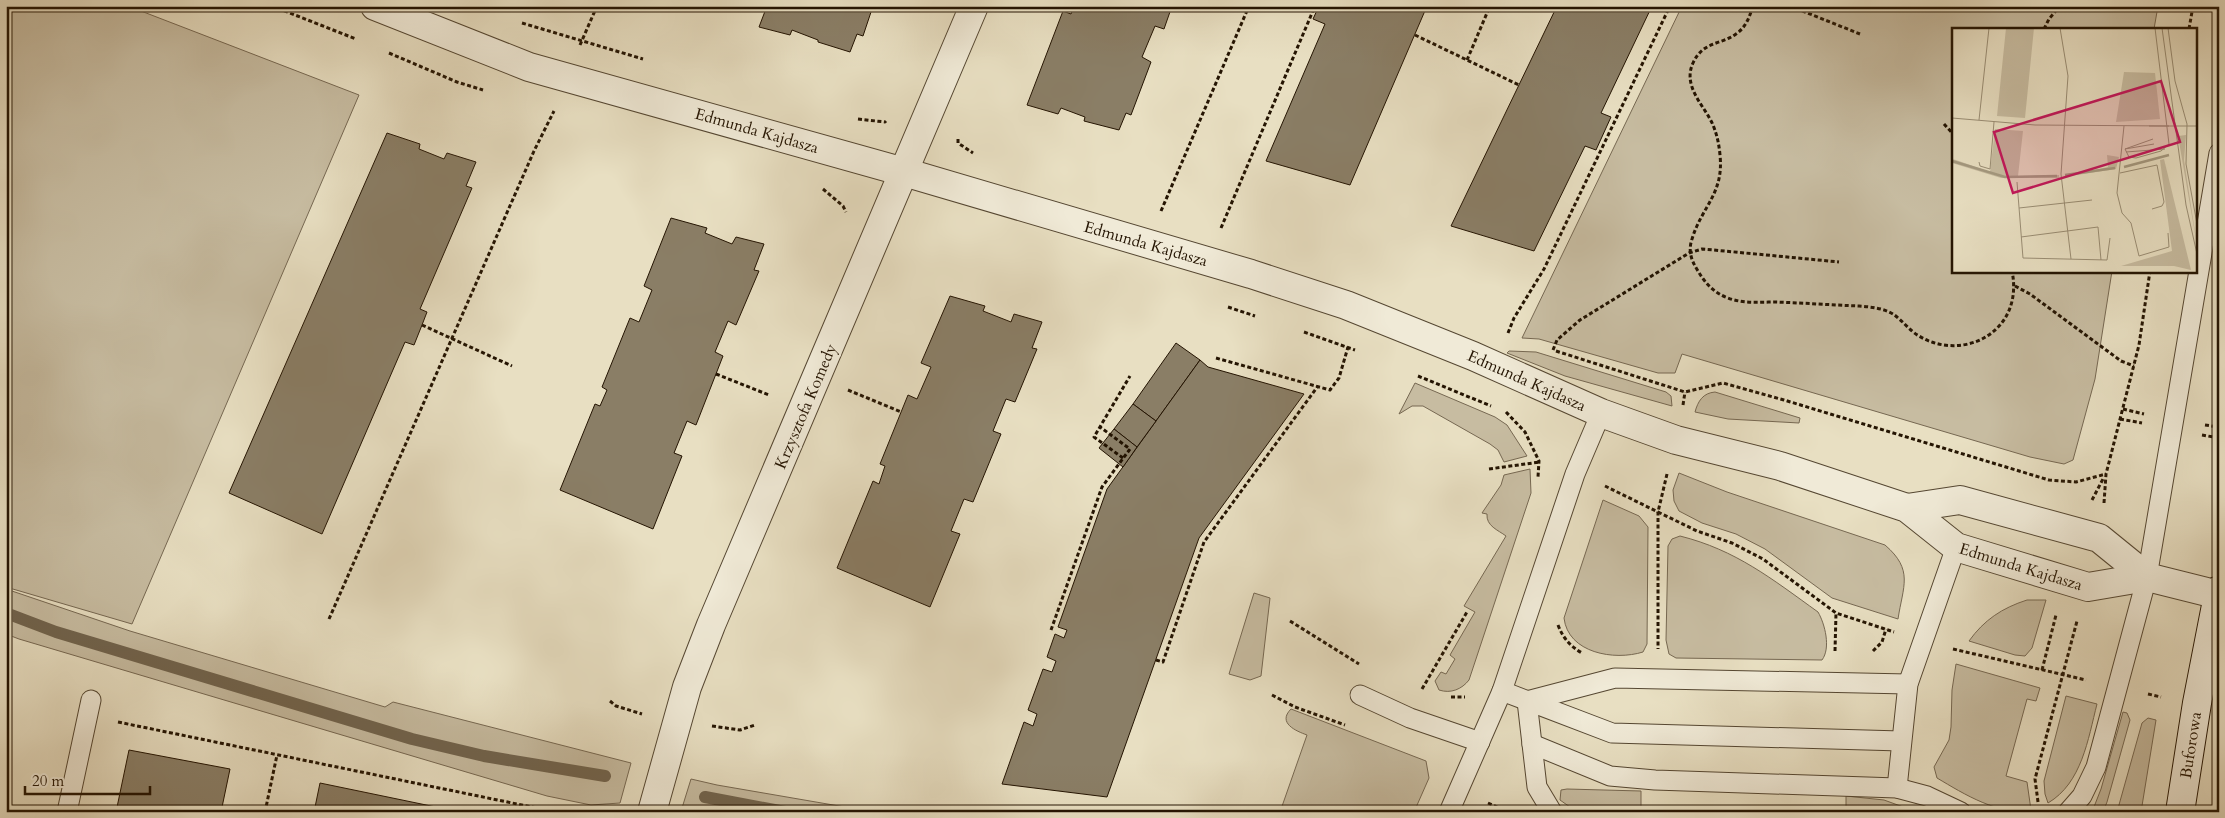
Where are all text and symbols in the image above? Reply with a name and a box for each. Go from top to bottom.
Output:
inset map [1952,28,2198,272]
street label: Edmunda Kajdasza [692,103,821,159]
street label: Edmunda Kajdasza [1081,216,1210,272]
street label: Krzysztofa Komedy [770,340,842,472]
street label: Edmunda Kajdasza [1464,345,1589,417]
street label: Edmunda Kajdasza [1956,538,2085,596]
street label: Buforowa [2175,710,2207,780]
scale bar [25,763,150,795]
text: 20 m [32,771,64,791]

